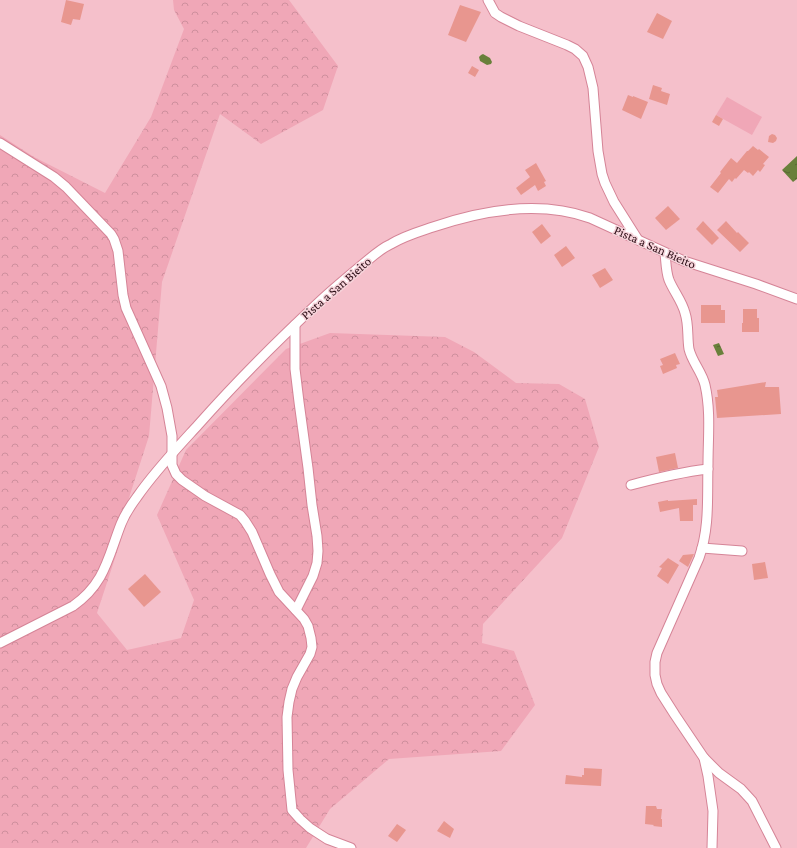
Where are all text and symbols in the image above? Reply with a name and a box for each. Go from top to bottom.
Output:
street label: Pista a San Bieito [612,222,698,272]
street label: Pista a San Bieito [298,253,374,323]

